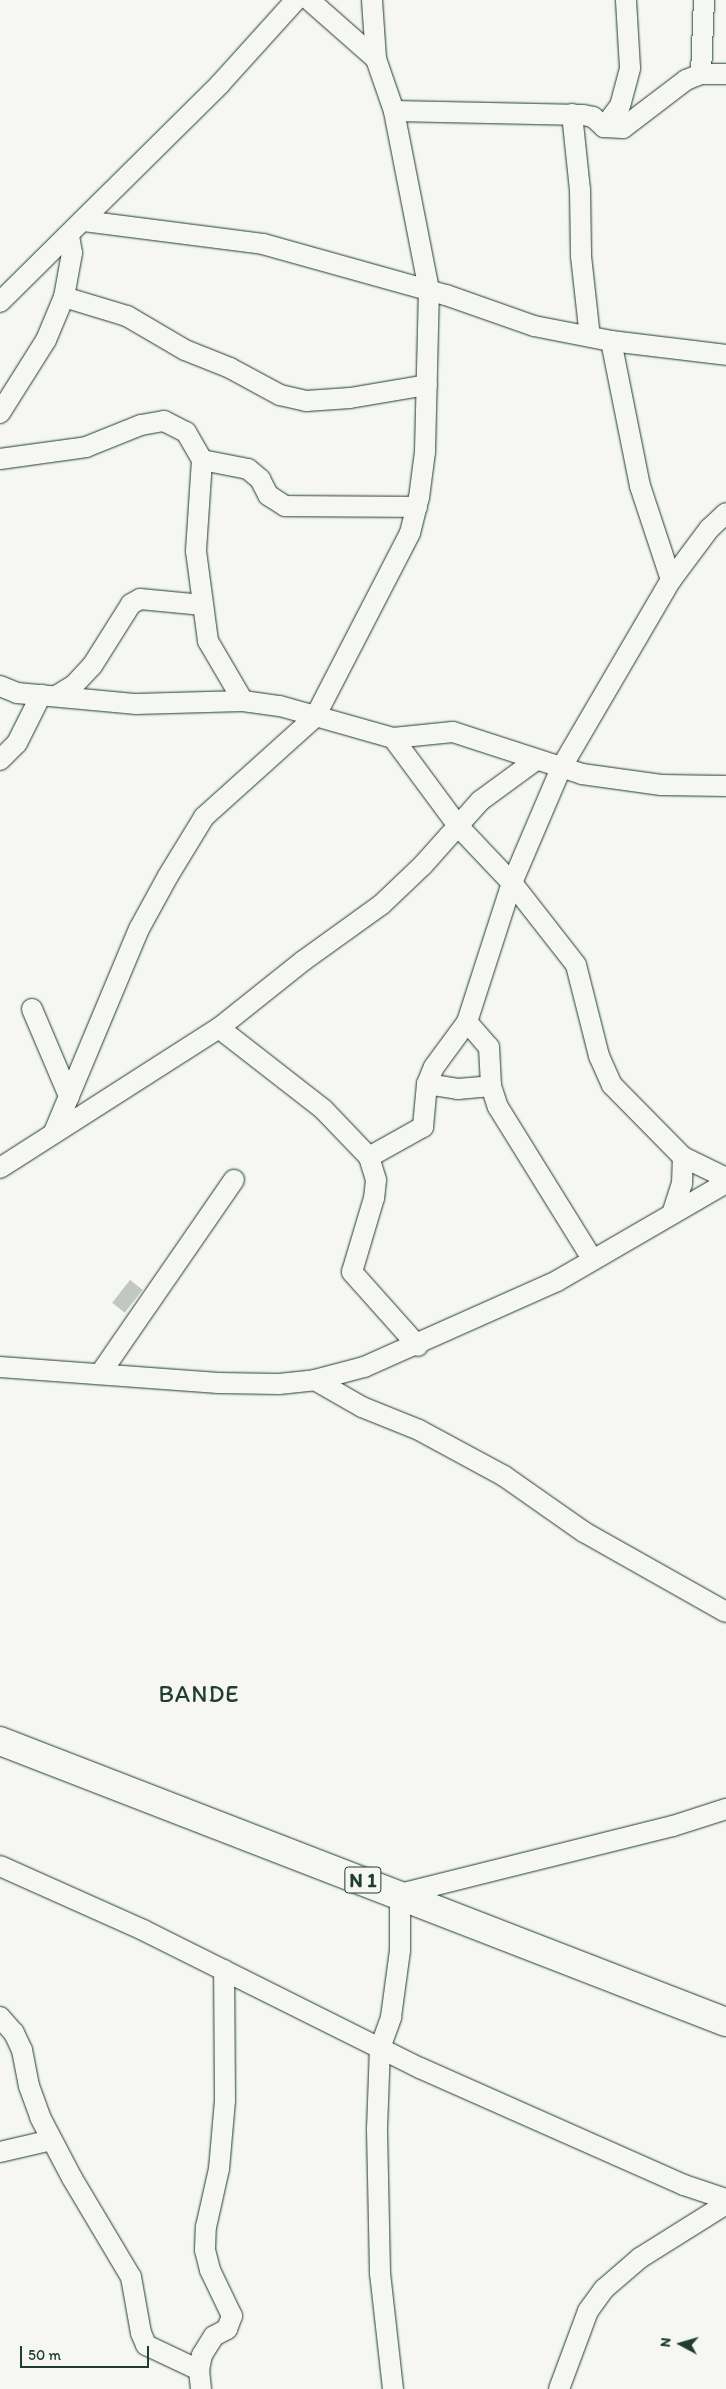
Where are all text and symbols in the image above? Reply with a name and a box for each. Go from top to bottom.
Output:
district label: BANDE [158,1680,240,1708]
road number: N 1 [344,1862,382,1898]
north arrow [656,2319,706,2369]
scale bar [22,2336,151,2368]
text: N [657,2337,675,2348]
text: 50 m [28,2346,61,2364]

